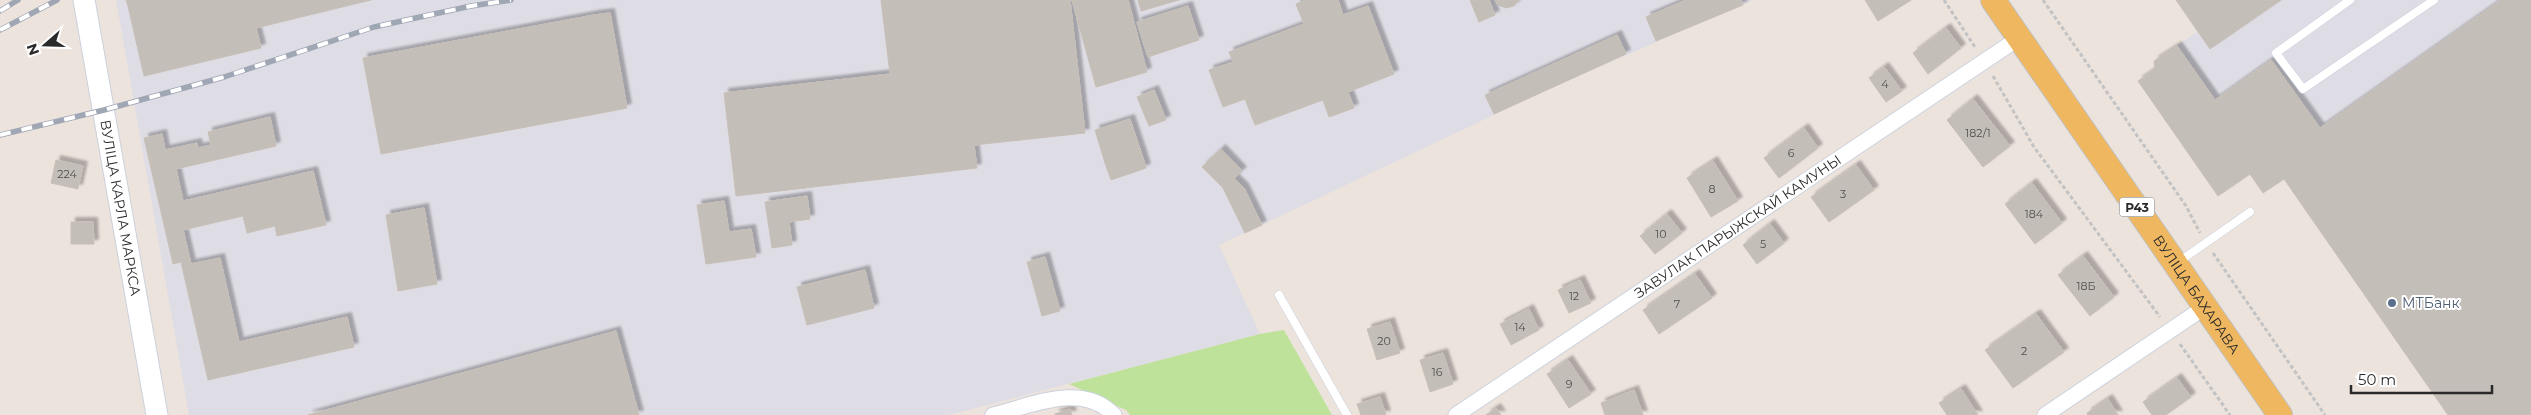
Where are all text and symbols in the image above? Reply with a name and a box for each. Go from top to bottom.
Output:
north arrow [20,20,70,70]
text: N [22,41,43,58]
house number: 4 [1881,77,1889,91]
street label: ВУЛІЦА КАРЛА МАРКСА [96,118,145,298]
house number: 182/1 [1965,126,1991,140]
house number: 6 [1788,146,1795,160]
street label: ЗАВУЛАК ПАРЫЖСКАЙ КАМУНЫ [1631,151,1845,302]
house number: 224 [57,167,77,181]
house number: 8 [1708,182,1716,196]
house number: 3 [1840,187,1846,201]
road number: Р43 [2120,198,2154,216]
house number: 184 [2025,207,2044,221]
house number: 10 [1655,227,1667,241]
street label: ВУЛІЦА БАХАРАВА [2149,232,2244,358]
house number: 5 [1760,237,1766,251]
house number: 18Б [2077,279,2095,293]
house number: 12 [1569,289,1579,303]
place label: МТБанк [2402,294,2460,312]
house number: 7 [1674,297,1680,311]
marker: МТБанк [2386,297,2398,309]
house number: 14 [1514,320,1526,334]
house number: 20 [1377,334,1391,348]
house number: 2 [2021,344,2027,358]
scale bar [2351,362,2492,394]
house number: 16 [1432,365,1443,379]
text: 50 m [2358,370,2396,389]
house number: 9 [1566,377,1573,391]

